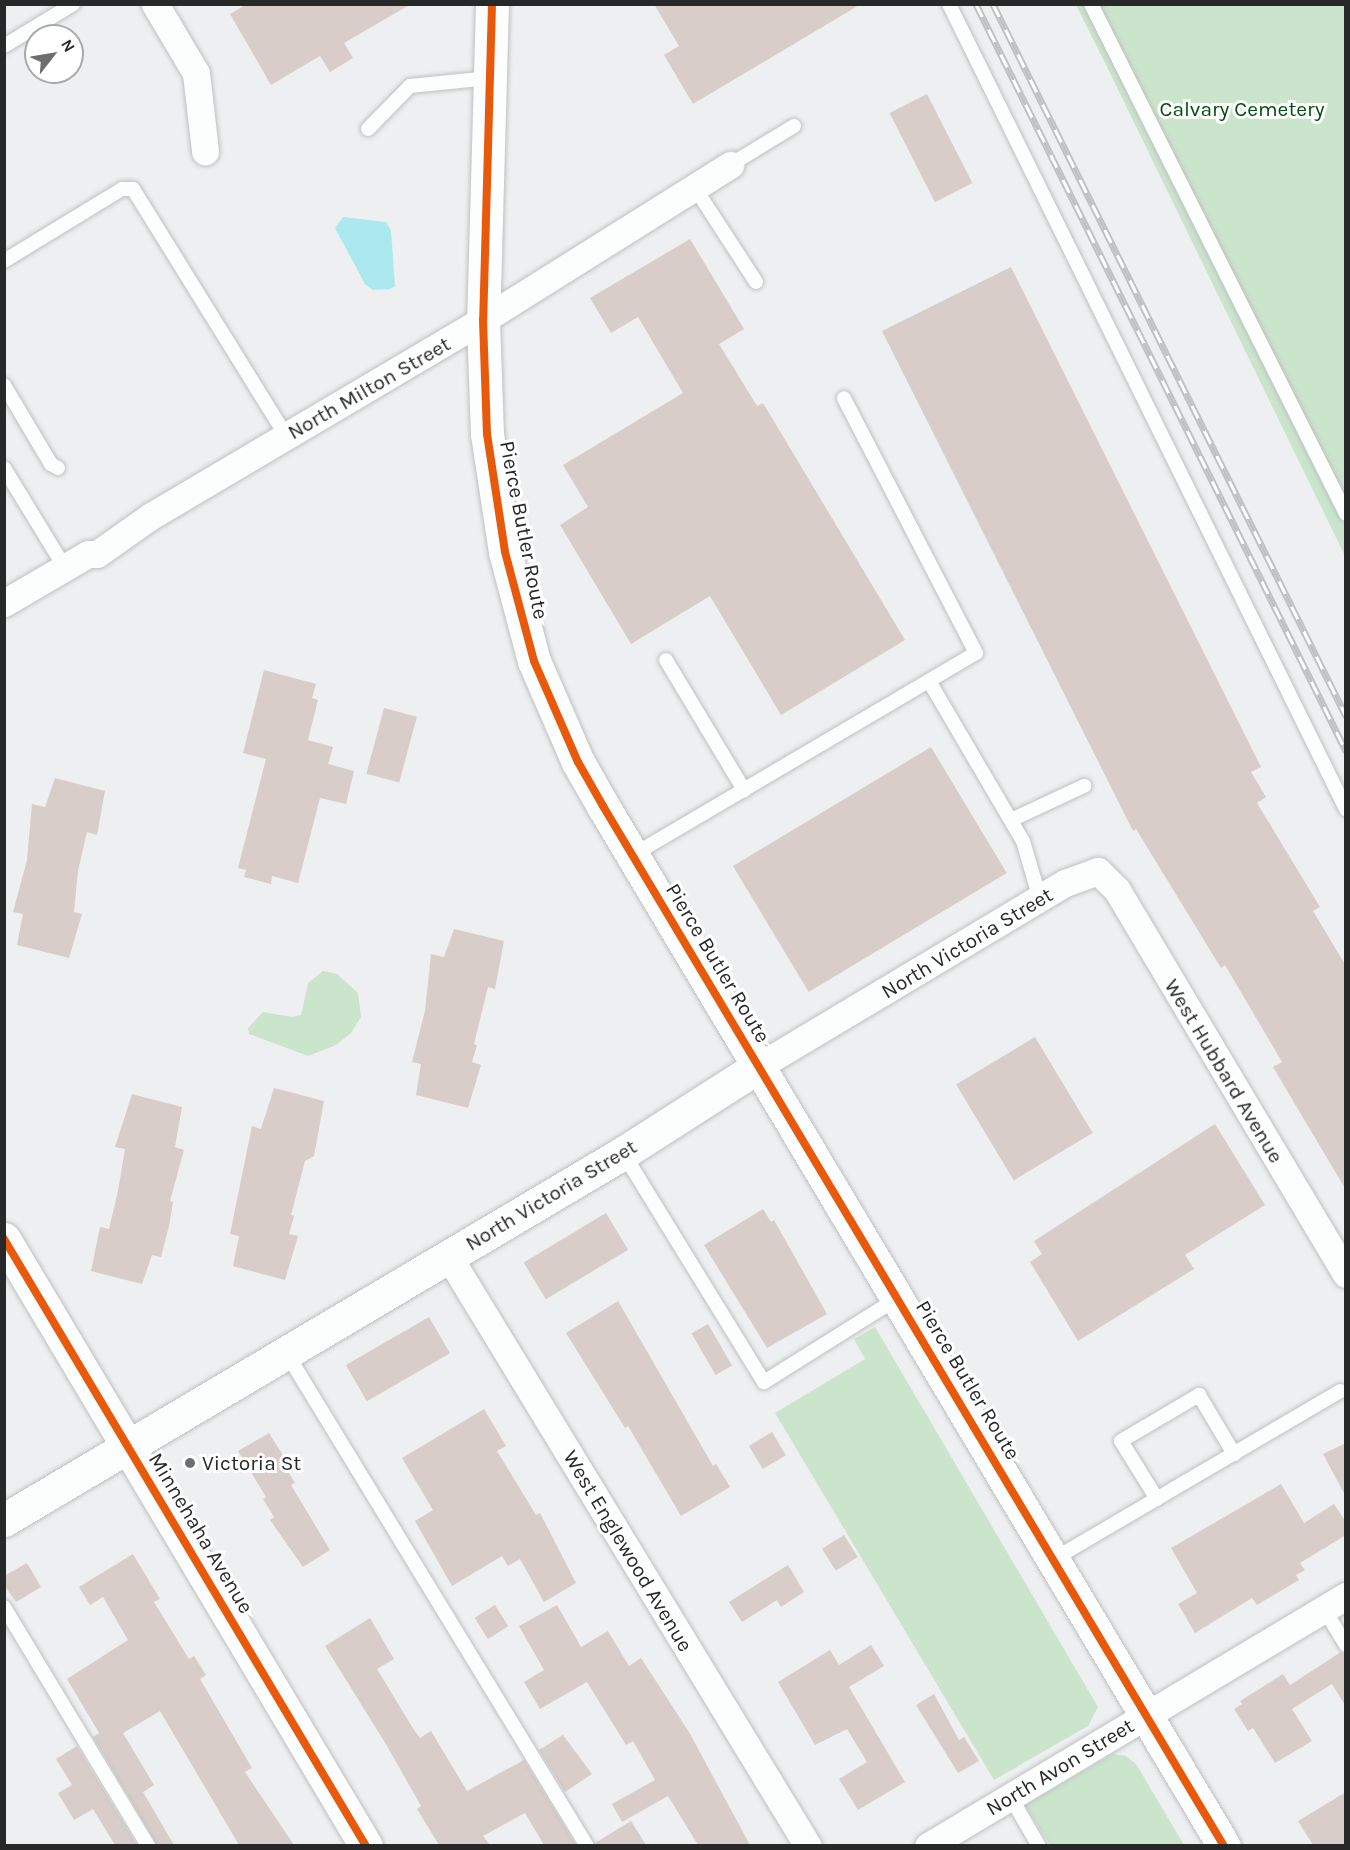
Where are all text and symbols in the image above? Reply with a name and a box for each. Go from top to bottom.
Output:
north arrow [24,24,84,84]
text: N [57,36,79,55]
park label: Calvary Cemetery [1160,96,1324,122]
street label: North Milton Street [283,331,455,445]
street label: Pierce Butler Route [494,439,554,621]
street label: Pierce Butler Route [660,879,776,1047]
street label: North Victoria Street [877,882,1057,1004]
street label: West Hubbard Avenue [1159,974,1289,1168]
street label: North Victoria Street [461,1134,641,1256]
street label: Pierce Butler Route [910,1296,1026,1464]
street label: West Englewood Avenue [558,1446,698,1656]
street label: Minnehaha Avenue [143,1448,259,1618]
place label: Victoria St [202,1450,301,1476]
marker: Victoria St [183,1456,197,1470]
street label: North Avon Street [982,1713,1138,1821]

